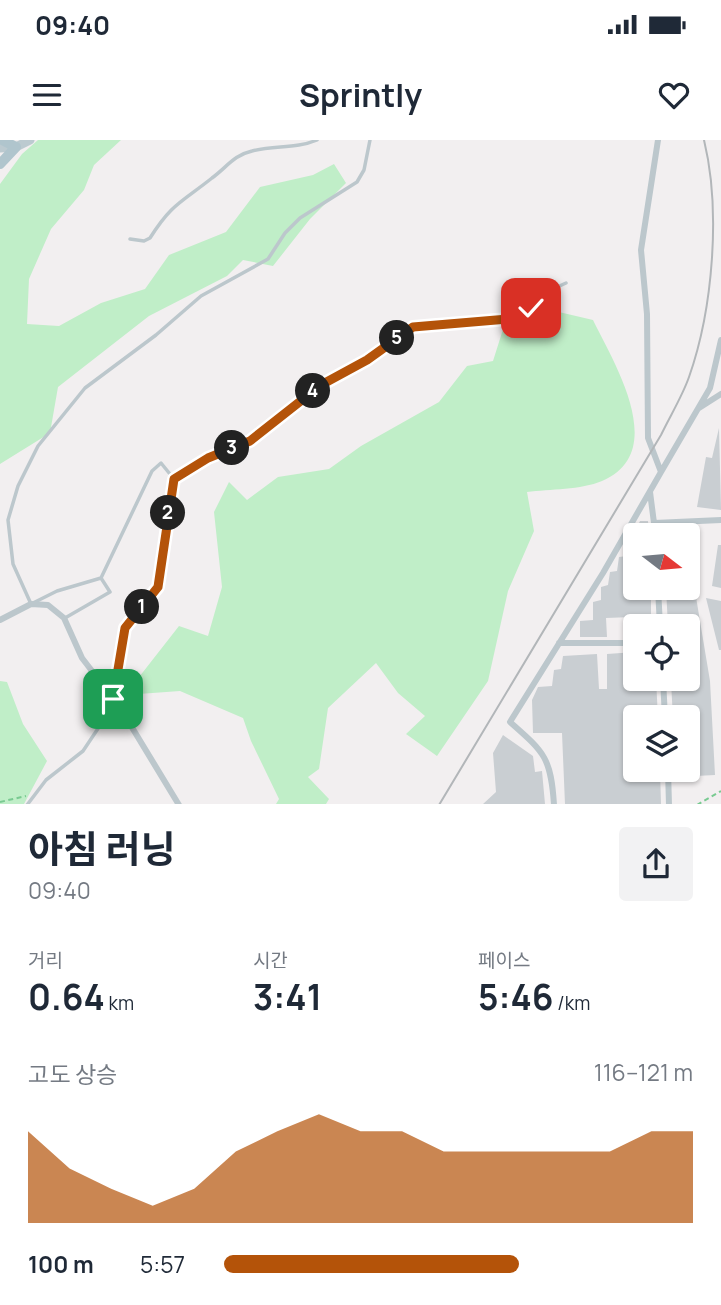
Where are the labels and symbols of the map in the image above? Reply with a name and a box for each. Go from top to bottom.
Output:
pin [501,278,561,338]
pin: 5 [380,320,414,356]
pin: 4 [296,373,330,408]
pin: 3 [215,430,250,466]
pin: 2 [150,496,186,530]
north arrow [623,523,700,600]
pin: 1 [124,589,160,624]
pin [83,669,143,729]

